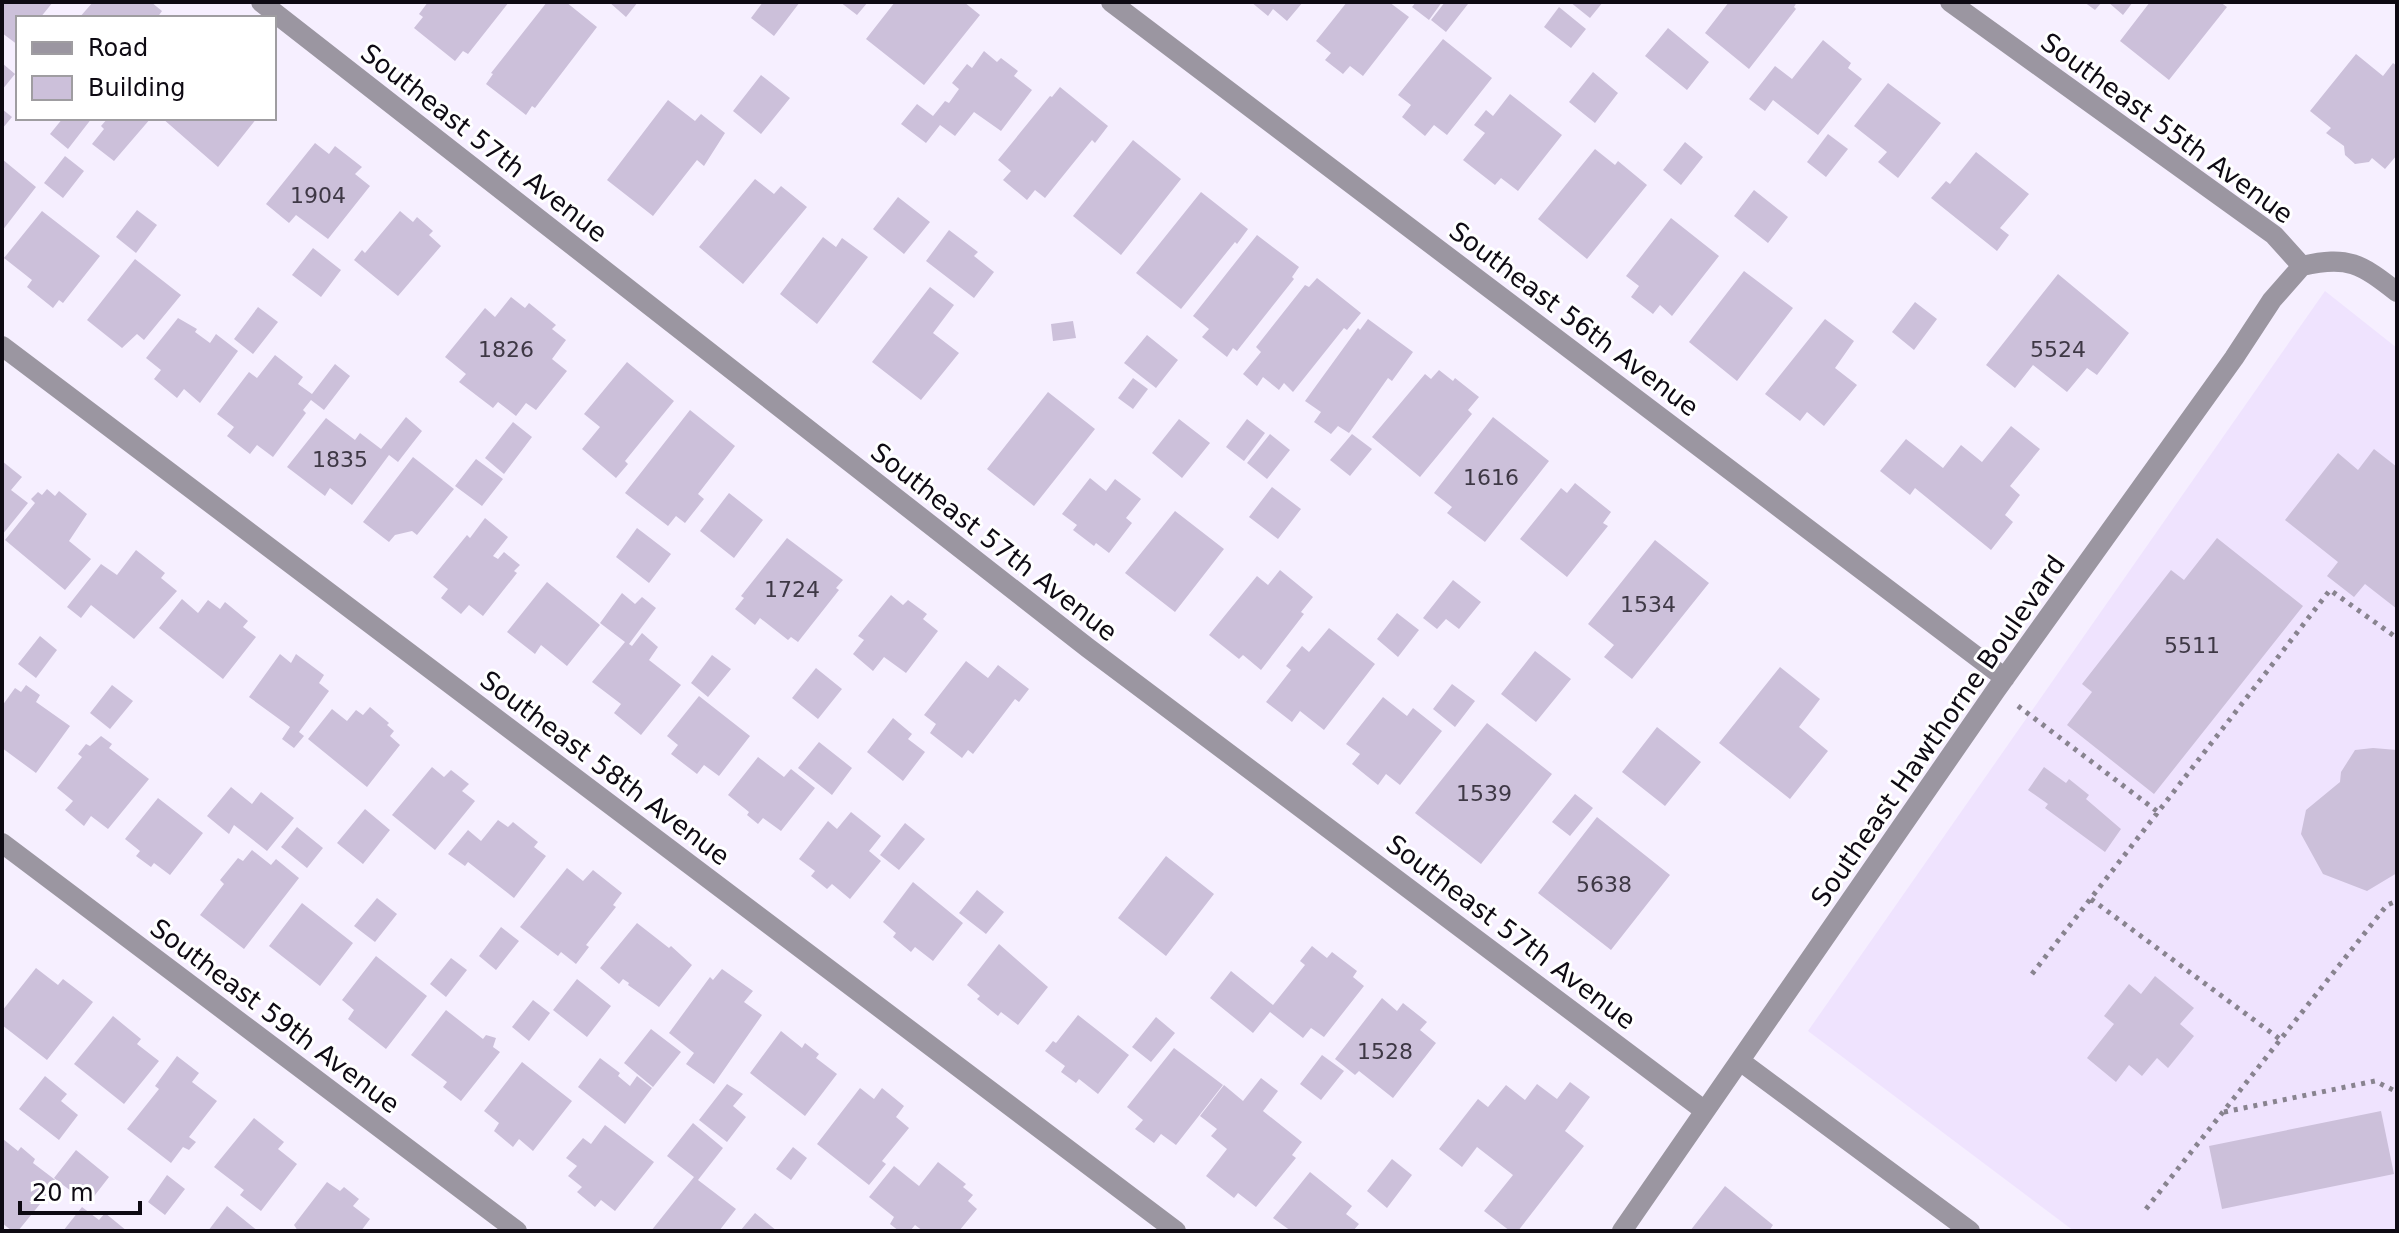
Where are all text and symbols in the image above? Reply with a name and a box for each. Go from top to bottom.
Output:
legend [16,16,276,120]
street label: Southeast 55th Avenue [2035,26,2299,230]
text: Road [88,34,148,62]
street label: Southeast 57th Avenue [355,38,613,248]
text: Building [88,74,185,102]
house number: 1904 [290,183,346,208]
street label: Southeast 56th Avenue [1444,216,1704,422]
house number: 1826 [478,337,534,362]
house number: 5524 [2030,337,2086,362]
street label: Southeast 57th Avenue [865,437,1123,647]
house number: 1835 [312,447,368,472]
house number: 1616 [1463,465,1519,490]
street label: Southeast Hawthorne Boulevard [1805,550,2071,912]
house number: 1724 [764,577,820,602]
house number: 1534 [1620,592,1676,617]
house number: 5511 [2164,633,2220,658]
street label: Southeast 58th Avenue [475,665,735,871]
house number: 1539 [1456,781,1512,806]
street label: Southeast 57th Avenue [1381,829,1641,1035]
house number: 5638 [1576,872,1632,897]
street label: Southeast 59th Avenue [145,913,405,1119]
house number: 1528 [1357,1039,1413,1064]
scale bar [20,1165,140,1215]
text: 20 m [32,1179,94,1207]

